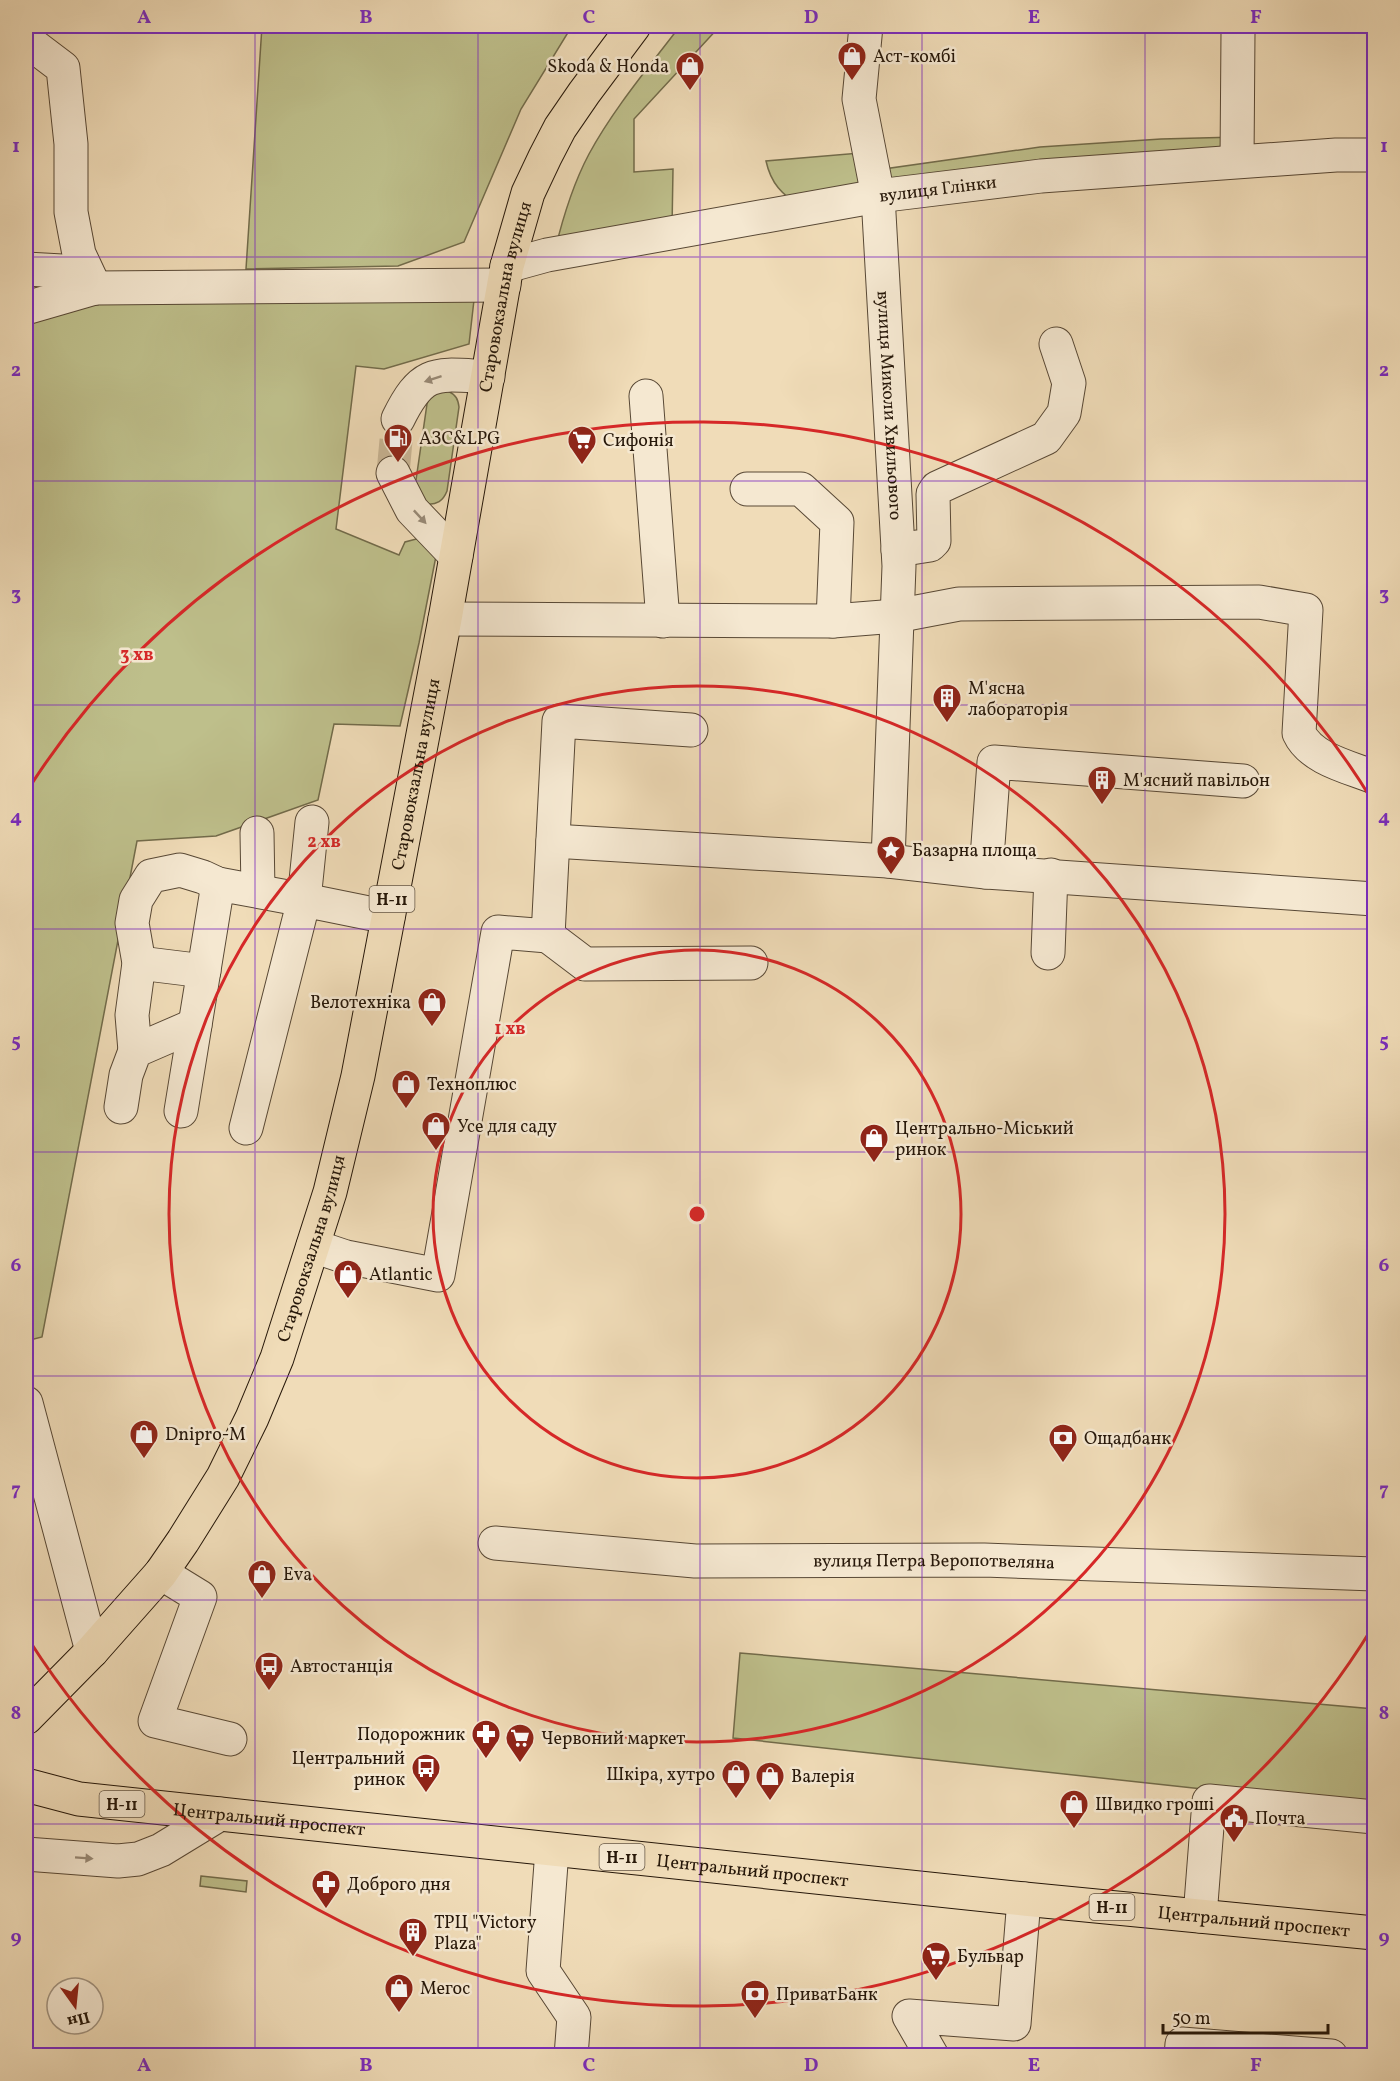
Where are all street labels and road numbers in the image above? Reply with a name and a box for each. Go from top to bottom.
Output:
street label: вулиця Глінки [878,171,998,210]
street label: Старовокзальна вулиця [474,199,539,394]
street label: вулиця Миколи Хвильового [869,290,907,521]
street label: Старовокзальна вулиця [386,677,447,872]
road number: Н-11 [370,886,414,912]
street label: Старовокзальна вулиця [272,1153,352,1346]
street label: вулиця Петра Веропотвеляна [813,1549,1055,1577]
road number: Н-11 [100,1791,144,1817]
street label: Центральний проспект [172,1798,366,1843]
road number: Н-11 [600,1844,644,1870]
street label: Центральний проспект [655,1849,850,1894]
road number: Н-11 [1090,1894,1134,1920]
street label: Центральний проспект [1156,1901,1351,1945]

